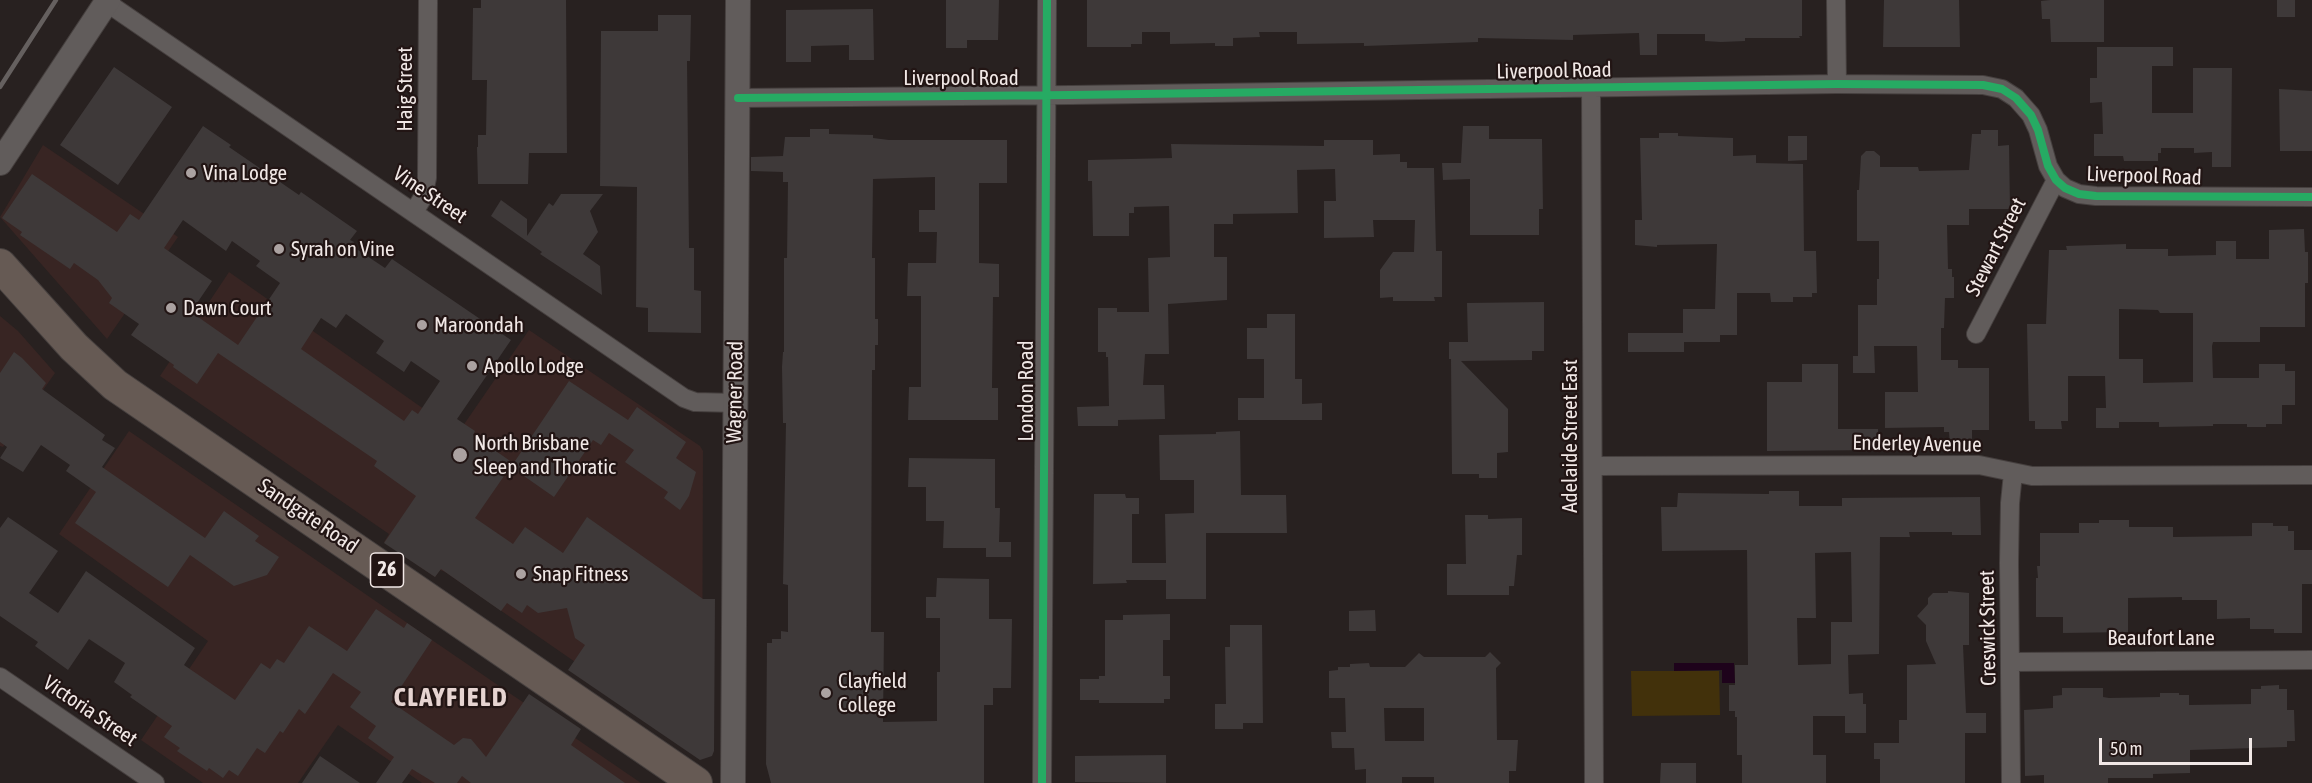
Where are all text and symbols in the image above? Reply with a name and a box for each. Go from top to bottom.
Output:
street label: Haig Street [392,47,418,131]
street label: Liverpool Road [1496,57,1612,85]
street label: Liverpool Road [903,65,1019,91]
place label: Vina Lodge [203,160,287,186]
street label: Vine Street [388,161,472,229]
street label: Liverpool Road [2086,161,2202,191]
marker: Vina Lodge [184,166,198,180]
street label: Stewart Street [1960,194,2032,300]
place label: Syrah on Vine [291,236,395,262]
marker: Syrah on Vine [272,242,286,256]
place label: Dawn Court [183,295,272,321]
marker: Dawn Court [164,301,178,315]
place label: Maroondah [434,312,524,338]
marker: Maroondah [415,318,429,332]
street label: London Road [1013,340,1039,442]
street label: Wagner Road [722,341,748,443]
place label: Apollo Lodge [484,353,584,379]
marker: Apollo Lodge [465,359,479,373]
street label: Adelaide Street East [1557,359,1583,513]
place label: North Brisbane Sleep and Thoratic [474,430,616,480]
street label: Enderley Avenue [1852,430,1982,458]
marker: North Brisbane Sleep and Thoratic [451,446,469,464]
street label: Sandgate Road [253,473,363,559]
road number: 26 [370,553,404,587]
place label: Snap Fitness [533,561,628,587]
marker: Snap Fitness [514,567,528,581]
street label: Creswick Street [1974,570,2002,686]
street label: Beaufort Lane [2107,625,2215,651]
place label: Clayfield College [838,668,907,718]
street label: Victoria Street [38,670,142,752]
district label: CLAYFIELD [394,681,508,713]
marker: Clayfield College [819,686,833,700]
scale bar [2102,726,2255,764]
text: 50 m [2110,738,2142,759]

